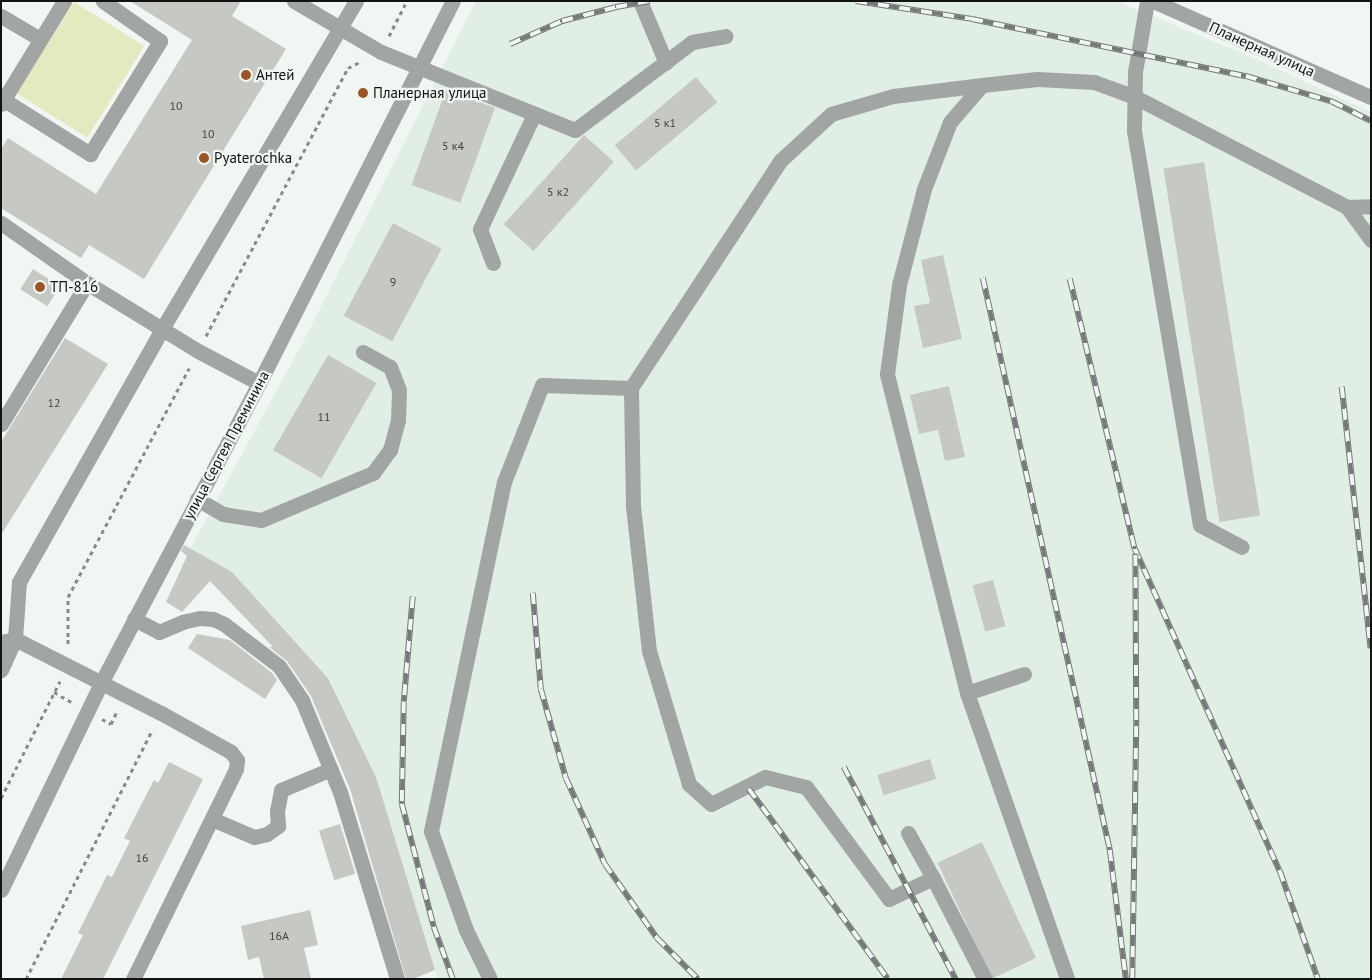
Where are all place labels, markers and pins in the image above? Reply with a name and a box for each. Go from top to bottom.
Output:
place label: Антей [256,66,294,84]
marker: Антей [240,69,252,81]
place label: Планерная улица [373,84,487,102]
marker: Планерная улица [357,87,369,99]
place label: Pyaterochka [214,149,292,167]
marker: Pyaterochka [198,152,210,164]
place label: ТП-816 [50,278,98,296]
marker: ТП-816 [34,281,46,293]

